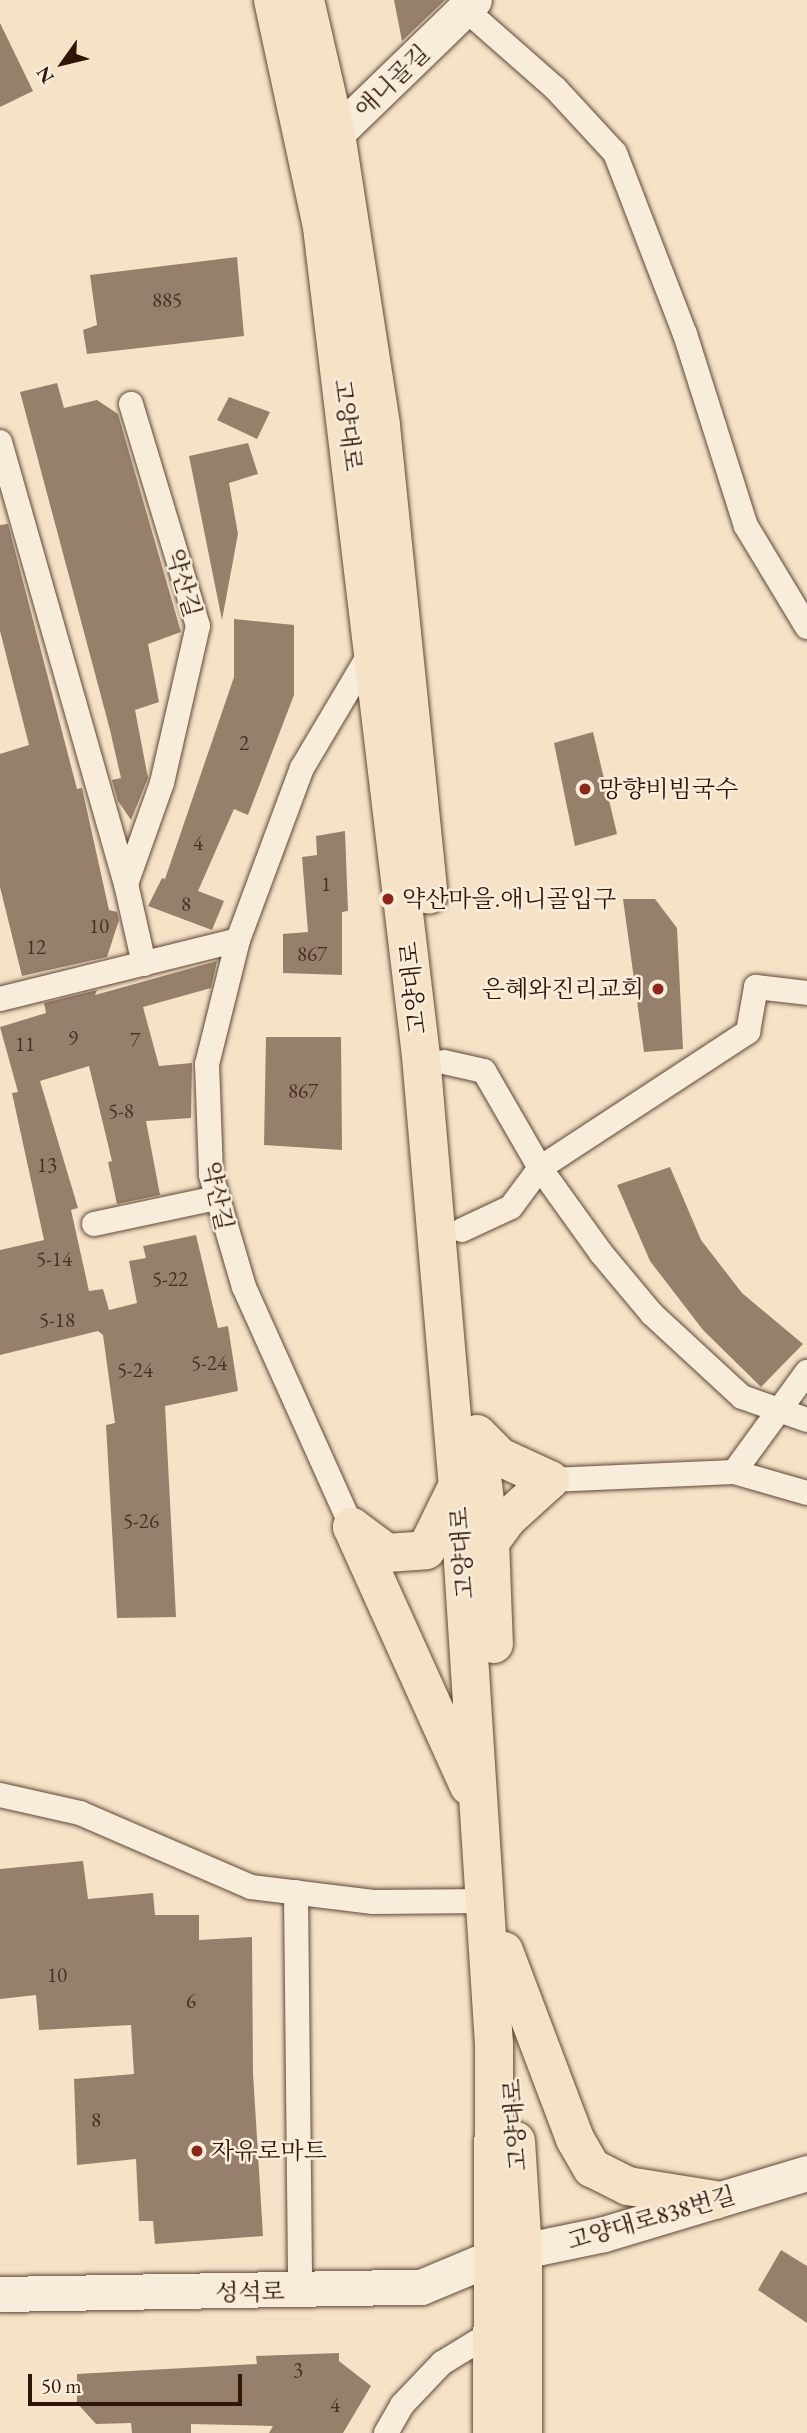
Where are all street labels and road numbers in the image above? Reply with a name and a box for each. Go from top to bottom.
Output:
street label: 애니골길 [349,38,435,124]
street label: 고양대로 [328,377,368,473]
street label: 약산길 [161,546,207,620]
street label: 고양대로 [394,940,432,1036]
street label: 약산길 [197,1159,239,1233]
street label: 고양대로 [444,1506,480,1600]
street label: 고양대로 [497,2078,533,2172]
street label: 고양대로838번길 [564,2180,738,2256]
street label: 성석로 [215,2277,285,2307]

